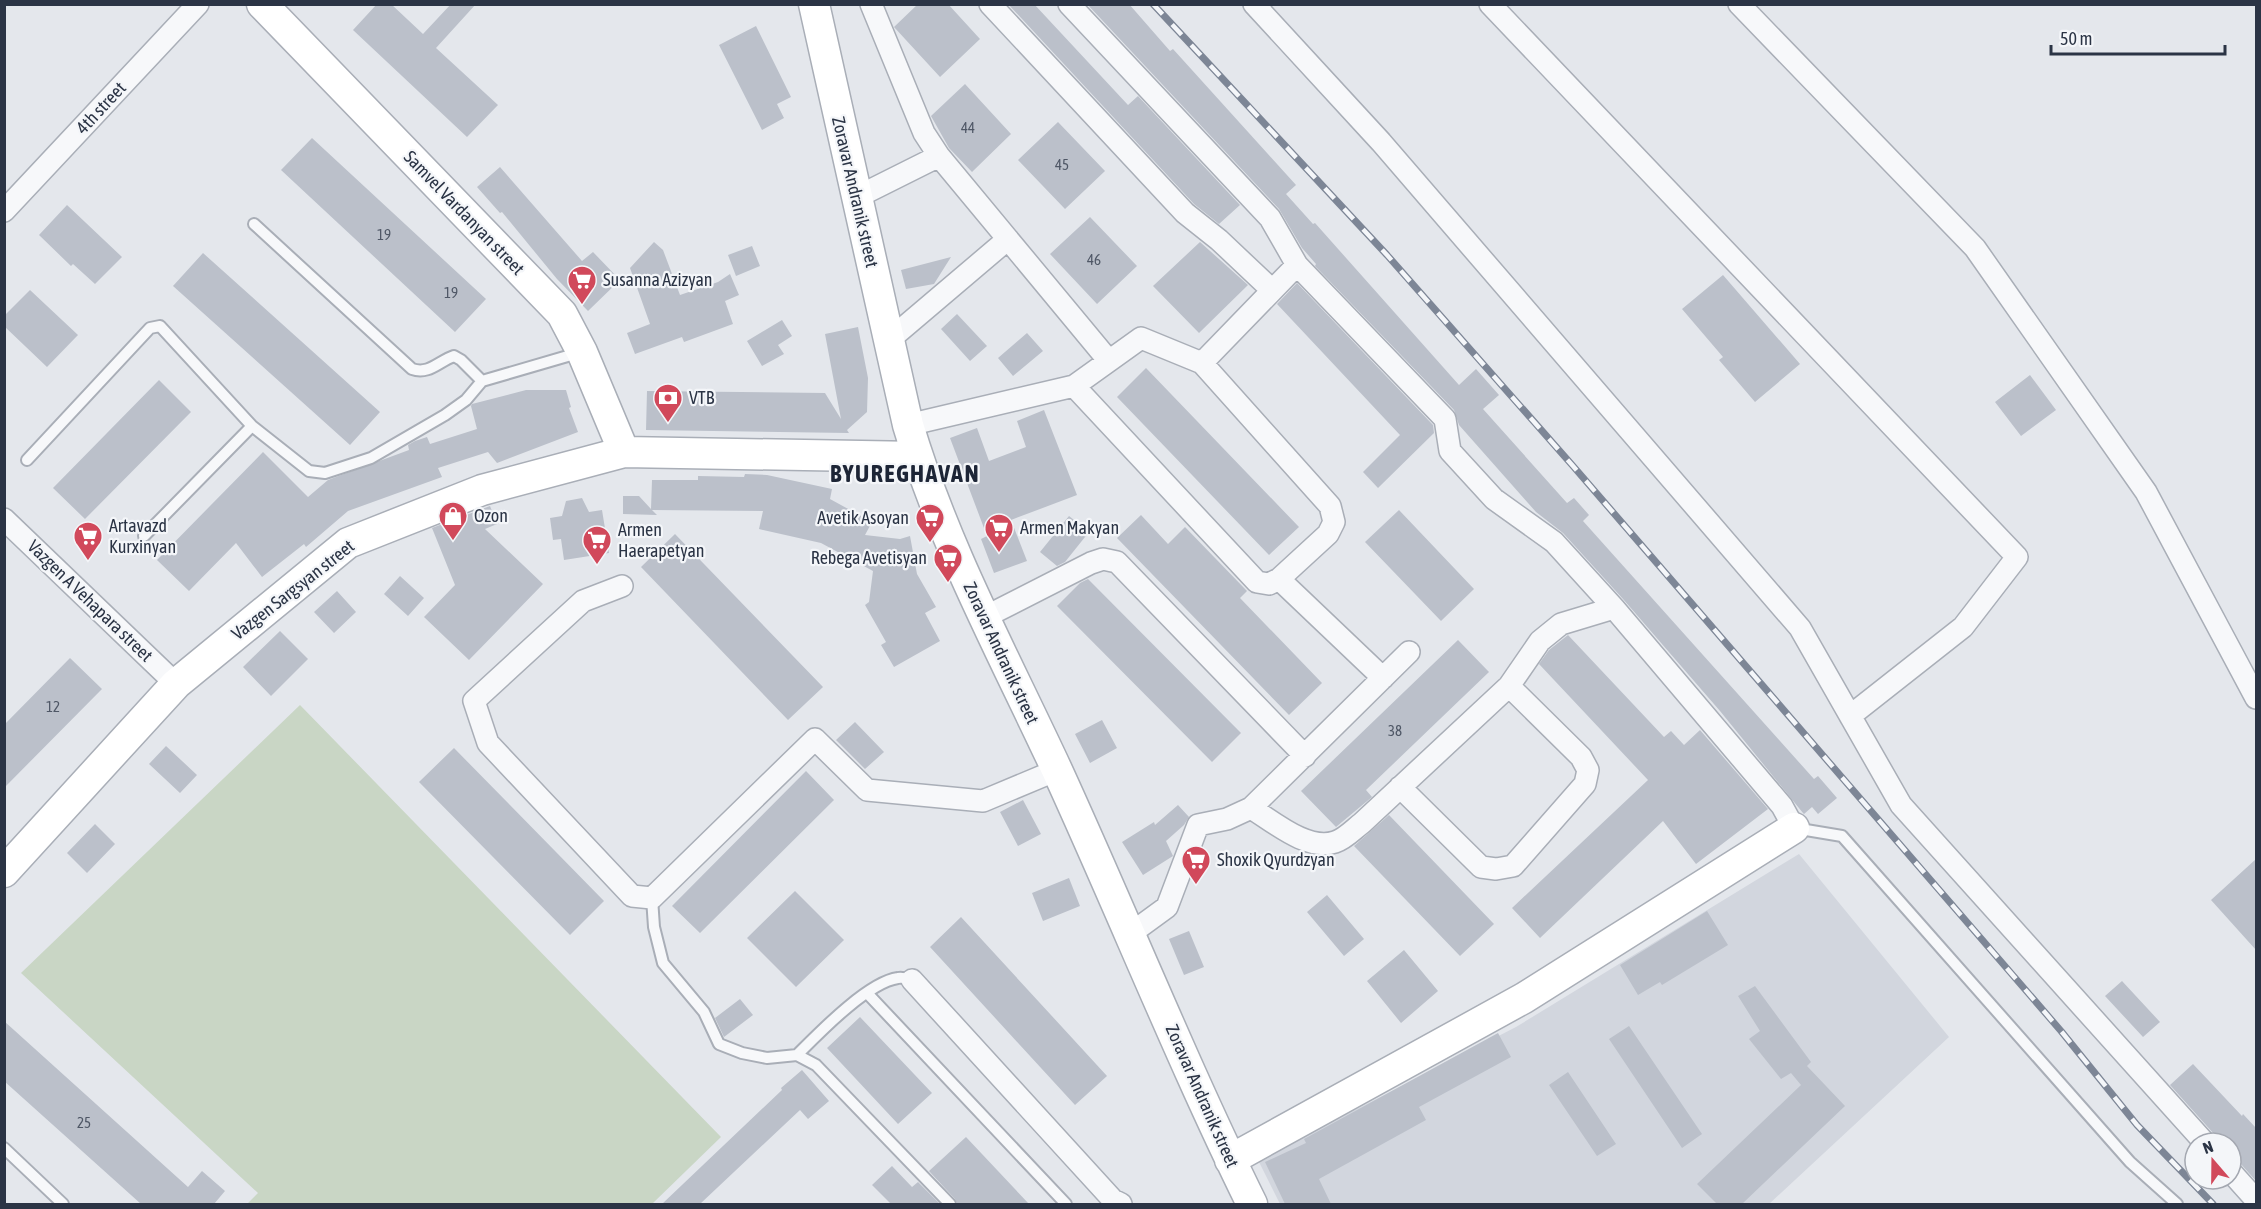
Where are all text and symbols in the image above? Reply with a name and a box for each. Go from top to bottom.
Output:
scale bar [2051,18,2225,56]
text: 50 m [2060,28,2092,49]
street label: 4th street [71,77,130,138]
street label: Zoravar Andranik street [828,114,883,269]
house number: 44 [961,119,975,136]
street label: Samvel Vardanyan street [400,146,529,279]
house number: 45 [1055,156,1069,173]
house number: 19 [377,226,391,243]
house number: 46 [1087,251,1101,268]
supermarket icon: Susanna Azizyan [566,264,598,306]
place label: Susanna Azizyan [603,269,713,290]
house number: 19 [444,284,458,301]
bank icon: VTB [652,382,684,424]
place label: VTB [689,387,715,408]
district label: BYUREGHAVAN [830,460,980,487]
shop icon: Ozon [437,500,469,542]
supermarket icon: Avetik Asoyan [914,502,946,544]
place label: Ozon [474,505,508,526]
place label: Avetik Asoyan [817,507,909,528]
supermarket icon: Armen Makyan [983,512,1015,554]
place label: Artavazd Kurxinyan [109,515,176,557]
place label: Armen Makyan [1020,517,1119,538]
place label: Armen Haerapetyan [618,519,705,561]
supermarket icon: Artavazd Kurxinyan [72,520,104,562]
supermarket icon: Armen Haerapetyan [581,524,613,566]
street label: Vazgen Sargsyan street [227,535,358,644]
street label: Vazgen A Vehapara street [23,536,157,666]
supermarket icon: Rebega Avetisyan [932,542,964,584]
place label: Rebega Avetisyan [811,547,927,568]
street label: Zoravar Andranik street [959,578,1044,727]
house number: 12 [46,698,60,715]
house number: 38 [1388,722,1402,739]
supermarket icon: Shoxik Qyurdzyan [1180,844,1212,886]
place label: Shoxik Qyurdzyan [1217,849,1335,870]
street label: Zoravar Andranik street [1162,1021,1243,1171]
house number: 25 [77,1114,91,1131]
north arrow [2183,1131,2243,1191]
text: N [2200,1137,2215,1157]

